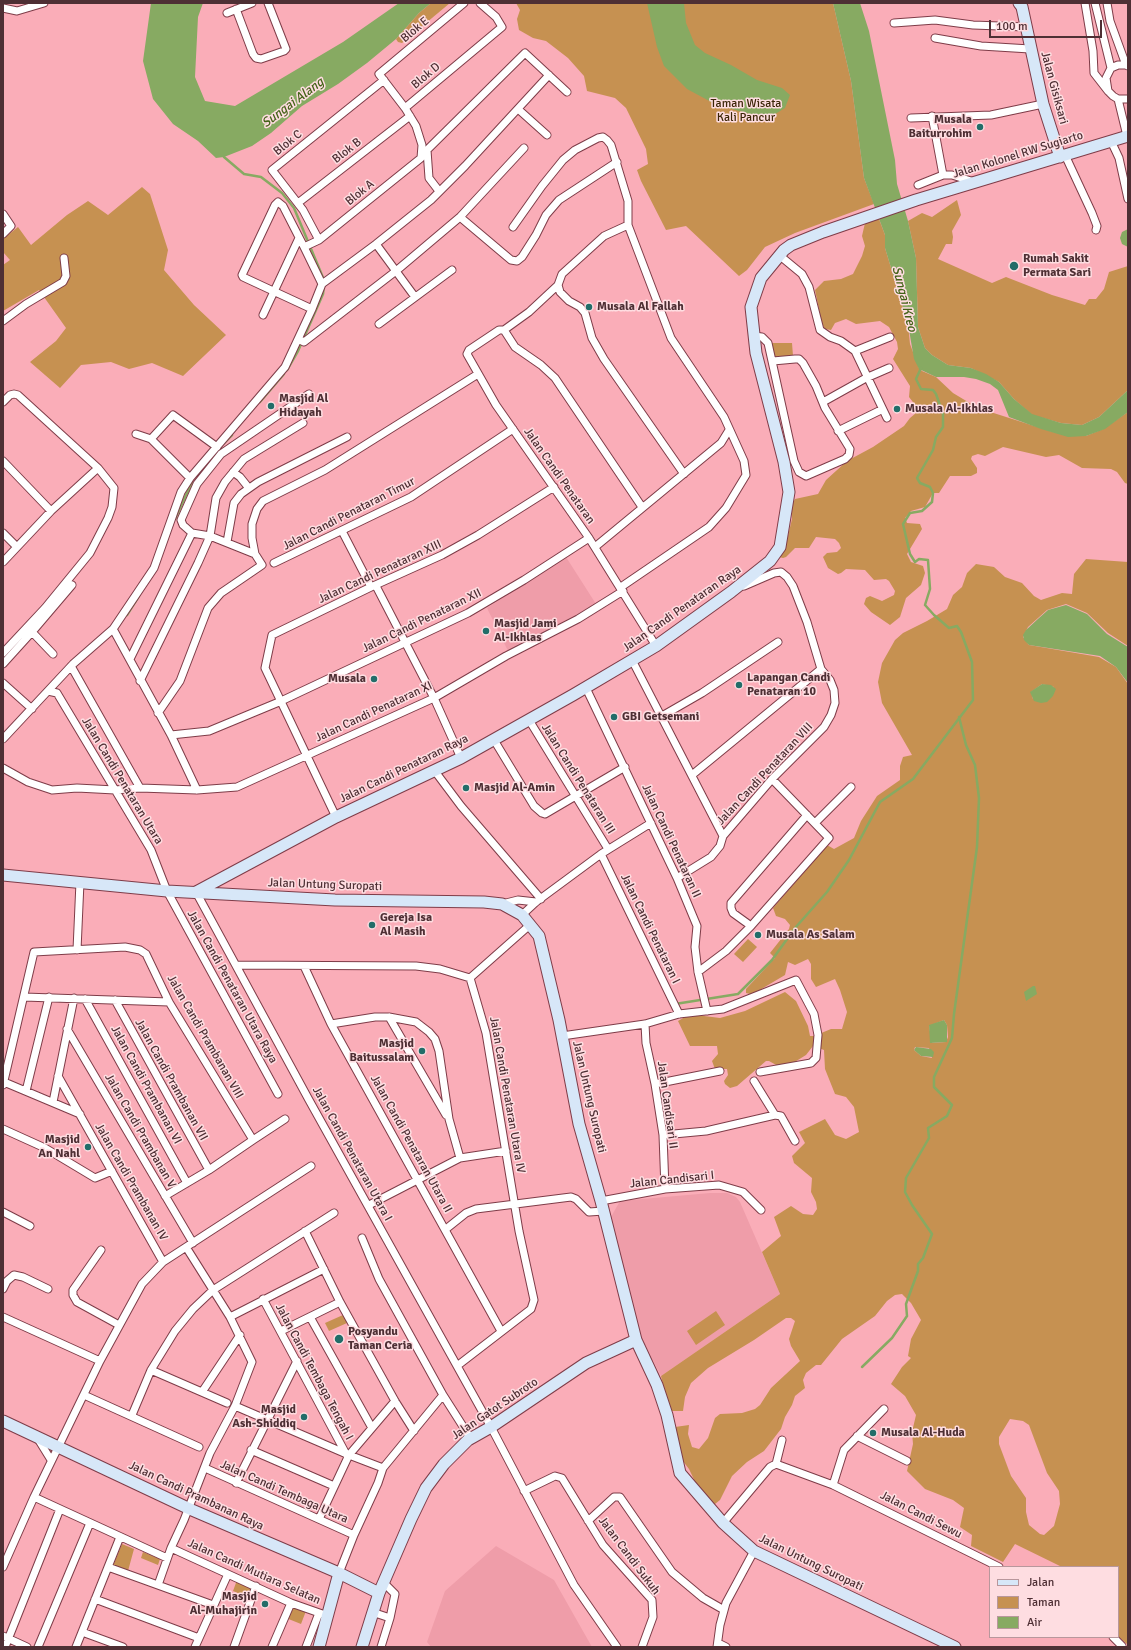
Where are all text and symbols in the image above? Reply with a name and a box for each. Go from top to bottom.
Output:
scale bar [991,12,1104,38]
street label: Blok E [398,14,432,46]
text: 100 m [996,19,1028,34]
street label: Jalan Gisiksari [1037,50,1071,126]
street label: Blok D [409,60,443,92]
water label: Sungai Alang [259,75,327,131]
park label: Taman Wisata Kali Pancur [711,97,781,125]
place label: Musala Baiturrohim [908,113,972,141]
marker: Musala Baiturrohim [975,122,985,132]
street label: Blok C [271,127,305,159]
street label: Jalan Kolonel RW Sugiarto [951,128,1085,182]
street label: Blok B [330,135,364,167]
street label: Blok A [343,177,377,209]
place label: Rumah Sakit Permata Sari [1023,252,1091,280]
marker: Rumah Sakit Permata Sari [1008,260,1020,272]
water label: Sungai Kreo [888,265,920,333]
place label: Musala Al Fallah [597,300,684,314]
marker: Musala Al Fallah [584,302,594,312]
place label: Masjid Al Hidayah [279,392,328,420]
marker: Masjid Al Hidayah [266,401,276,411]
place label: Musala Al-Ikhlas [905,402,993,416]
marker: Musala Al-Ikhlas [892,404,902,414]
street label: Jalan Candi Penataran [520,425,598,527]
street label: Jalan Candi Penataran Timur [280,474,418,554]
street label: Jalan Candi Penataran XIII [316,537,444,607]
street label: Jalan Candi Penataran Raya [620,563,744,655]
street label: Jalan Candi Penataran XII [360,586,484,656]
place label: Masjid Jami Al-Ikhlas [494,617,557,645]
marker: Masjid Jami Al-Ikhlas [481,626,491,636]
place label: Lapangan Candi Penataran 10 [747,671,830,699]
place label: Musala [328,672,366,686]
marker: Musala [369,674,379,684]
street label: Jalan Candi Penataran XI [313,679,435,745]
marker: Lapangan Candi Penataran 10 [734,680,744,690]
place label: GBI Getsemani [622,710,699,724]
marker: GBI Getsemani [609,712,619,722]
street label: Jalan Candi Penataran Utara [78,715,166,847]
street label: Jalan Candi Penataran VIII [714,720,816,828]
street label: Jalan Candi Penataran III [538,721,618,837]
street label: Jalan Candi Penataran Raya [337,732,471,806]
place label: Masjid Al-Amin [474,781,555,795]
street label: Jalan Candi Penataran II [638,782,704,900]
marker: Masjid Al-Amin [461,783,471,793]
street label: Jalan Candi Penataran I [617,872,683,986]
street label: Jalan Untung Suropati [268,876,382,894]
street label: Jalan Candi Penataran Utara Raya [184,908,280,1066]
place label: Gereja Isa Al Masih [380,911,432,939]
marker: Gereja Isa Al Masih [367,920,377,930]
place label: Musala As Salam [766,928,855,942]
marker: Musala As Salam [753,930,763,940]
street label: Jalan Candi Prambanan VIII [164,973,246,1101]
street label: Jalan Candi Penataran Utara IV [486,1016,528,1174]
street label: Jalan Candi Prambanan VII [132,1017,210,1143]
street label: Jalan Candi Prambanan VI [107,1023,185,1147]
place label: Masjid Baitussalam [349,1037,414,1065]
street label: Jalan Untung Suropati [569,1040,609,1154]
marker: Masjid Baitussalam [417,1046,427,1056]
street label: Jalan Candisari II [654,1060,680,1150]
street label: Jalan Candi Prambanan V [101,1071,179,1191]
street label: Jalan Candi Penataran Utara II [367,1073,455,1215]
street label: Jalan Candi Penataran Utara I [309,1084,395,1224]
street label: Jalan Candi Prambanan IV [91,1121,171,1243]
place label: Masjid An Nahl [38,1133,80,1161]
marker: Masjid An Nahl [83,1142,93,1152]
street label: Jalan Candisari I [629,1168,715,1192]
street label: Jalan Candi Tembaga Tengah I [272,1301,356,1443]
place label: Posyandu Taman Ceria [348,1325,412,1353]
marker: Posyandu Taman Ceria [333,1333,345,1345]
street label: Jalan Gatot Subroto [449,1375,541,1443]
place label: Masjid Ash-Shiddiq [232,1403,296,1431]
marker: Masjid Ash-Shiddiq [299,1412,309,1422]
place label: Musala Al-Huda [881,1426,965,1440]
marker: Musala Al-Huda [868,1428,878,1438]
street label: Jalan Candi Tembaga Utara [218,1457,350,1527]
street label: Jalan Candi Prambanan Raya [126,1458,266,1534]
street label: Jalan Candi Sewu [878,1488,964,1542]
street label: Jalan Candi Sukuh [595,1514,663,1598]
street label: Jalan Untung Suropati [756,1531,866,1595]
street label: Jalan Candi Mutiara Selatan [185,1536,323,1608]
legend [989,1566,1119,1638]
text: Jalan [1027,1575,1054,1590]
place label: Masjid Al-Muhajirin [190,1590,257,1618]
text: Taman [1027,1595,1060,1610]
marker: Masjid Al-Muhajirin [260,1599,270,1609]
text: Air [1027,1615,1042,1630]

